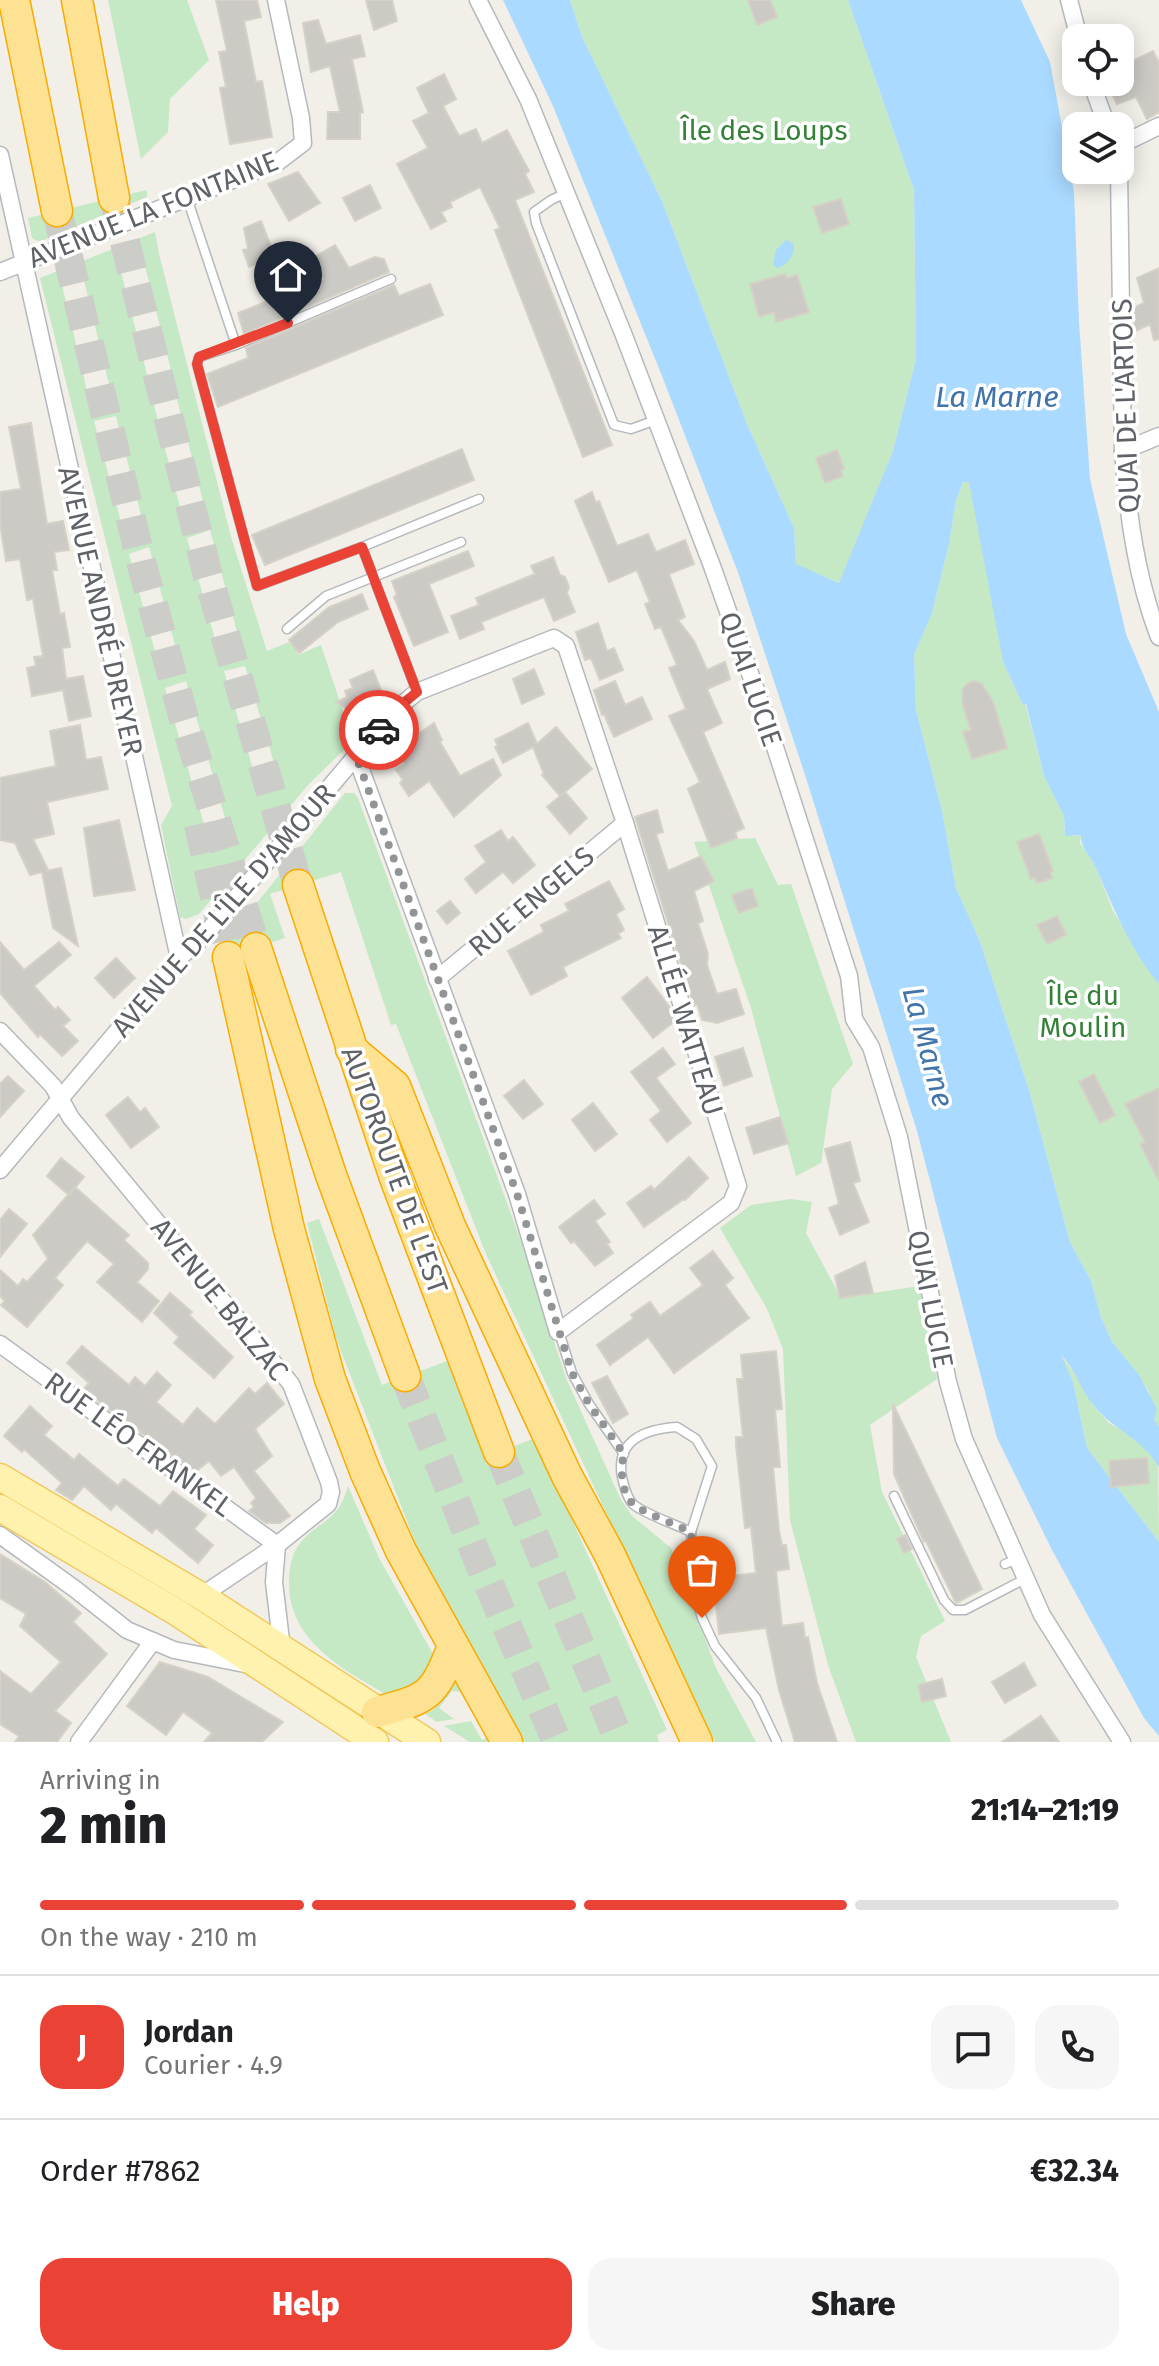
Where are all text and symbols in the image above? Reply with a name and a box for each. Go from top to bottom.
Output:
map controls [1062,24,1134,184]
button: locate [1062,24,1134,96]
button: layers [1062,112,1134,184]
park label: Île des Loups [679,114,848,147]
street label: AVENUE LA FONTAINE [23,144,283,275]
pin [254,241,322,323]
icon: home [266,253,310,297]
street label: QUAI DE L'ARTOIS [1105,298,1146,514]
water label: La Marne [935,379,1059,415]
street label: AVENUE ANDRÉ DREYER [51,463,150,759]
street label: QUAI LUCIE [712,608,789,751]
courier [339,690,419,770]
icon: car [357,708,401,752]
street label: AVENUE DE L'ÎLE D'AMOUR [105,777,342,1044]
street label: RUE ENGELS [462,839,601,963]
street label: ALLÉE WATTEAU [641,921,730,1119]
park label: Île du Moulin [1040,979,1126,1044]
water label: La Marne [895,983,961,1111]
street label: AUTOROUTE DE L’EST [334,1042,455,1299]
street label: AVENUE BALZAC [144,1212,295,1387]
street label: QUAI LUCIE [901,1227,960,1371]
street label: RUE LÉO FRANKEL [38,1365,239,1524]
pin [668,1536,736,1618]
icon: bag [680,1548,724,1592]
text: Arriving in [40,1765,161,1796]
text: 21:14–21:19 [971,1792,1119,1828]
text: 2 min [40,1794,167,1857]
text: On the way · 210 m [40,1922,258,1953]
button: chat [931,2005,1015,2089]
button: phone [1035,2005,1119,2089]
text: Jordan [144,2014,234,2050]
text: J [77,2029,87,2065]
text: Courier · 4.9 [144,2050,283,2081]
text: Order #7862 [40,2153,201,2189]
text: €32.34 [1030,2153,1119,2189]
button: Help [40,2258,572,2350]
button: Share [588,2258,1119,2350]

